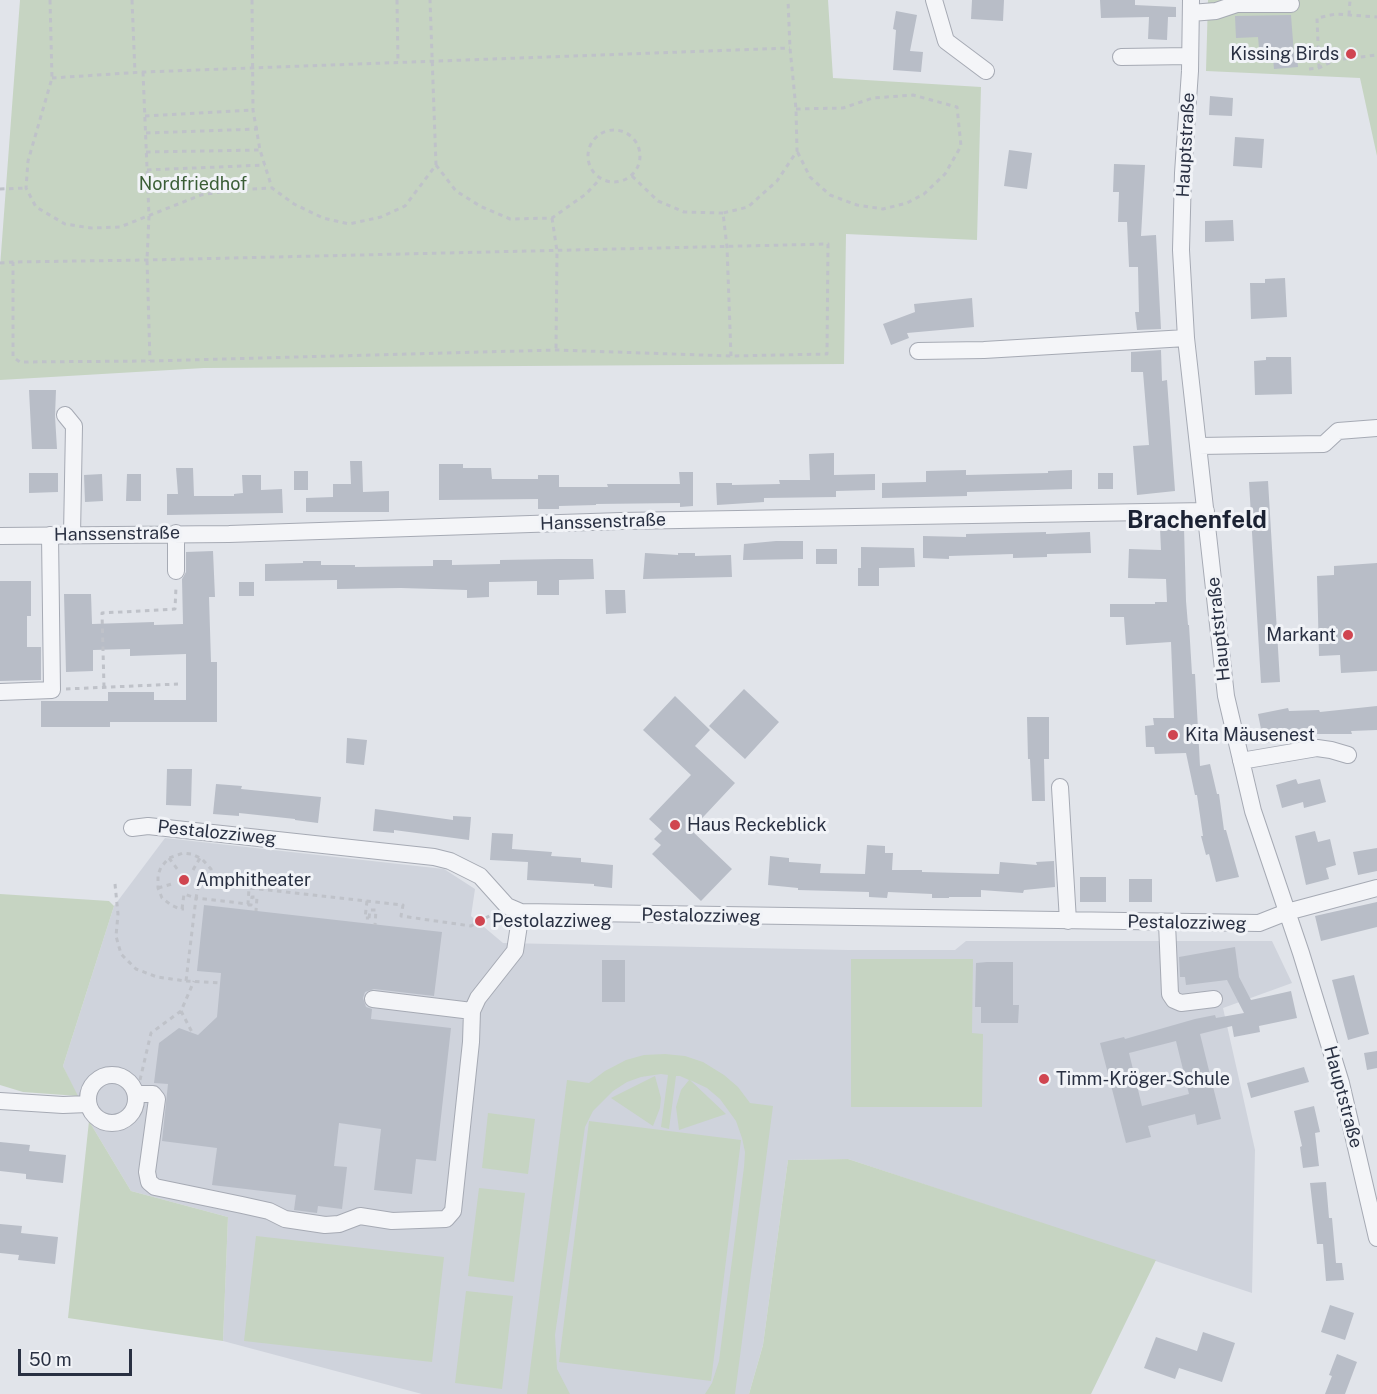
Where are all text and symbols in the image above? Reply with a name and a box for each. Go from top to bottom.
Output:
place label: Kissing Birds [1230,43,1339,65]
marker: Kissing Birds [1344,47,1358,61]
street label: Hauptstraße [1172,92,1200,198]
park label: Nordfriedhof [139,173,247,195]
district label: Brachenfeld [1127,507,1267,535]
street label: Hanssenstraße [540,509,666,535]
street label: Hanssenstraße [54,522,180,546]
street label: Hauptstraße [1203,576,1235,682]
place label: Markant [1266,624,1336,646]
marker: Markant [1341,628,1355,642]
place label: Kita Mäusenest [1185,724,1315,746]
marker: Kita Mäusenest [1166,728,1180,742]
place label: Haus Reckeblick [687,814,827,836]
street label: Pestalozziweg [157,816,277,850]
marker: Haus Reckeblick [668,818,682,832]
place label: Amphitheater [196,869,311,891]
marker: Amphitheater [177,873,191,887]
street label: Pestalozziweg [641,904,761,928]
place label: Pestolazziweg [492,910,612,932]
street label: Pestalozziweg [1127,911,1247,935]
marker: Pestolazziweg [473,914,487,928]
street label: Hauptstraße [1319,1044,1367,1150]
place label: Timm-Kröger-Schule [1056,1068,1230,1090]
marker: Timm-Kröger-Schule [1037,1072,1051,1086]
scale bar [21,1337,135,1375]
text: 50 m [29,1349,72,1370]

